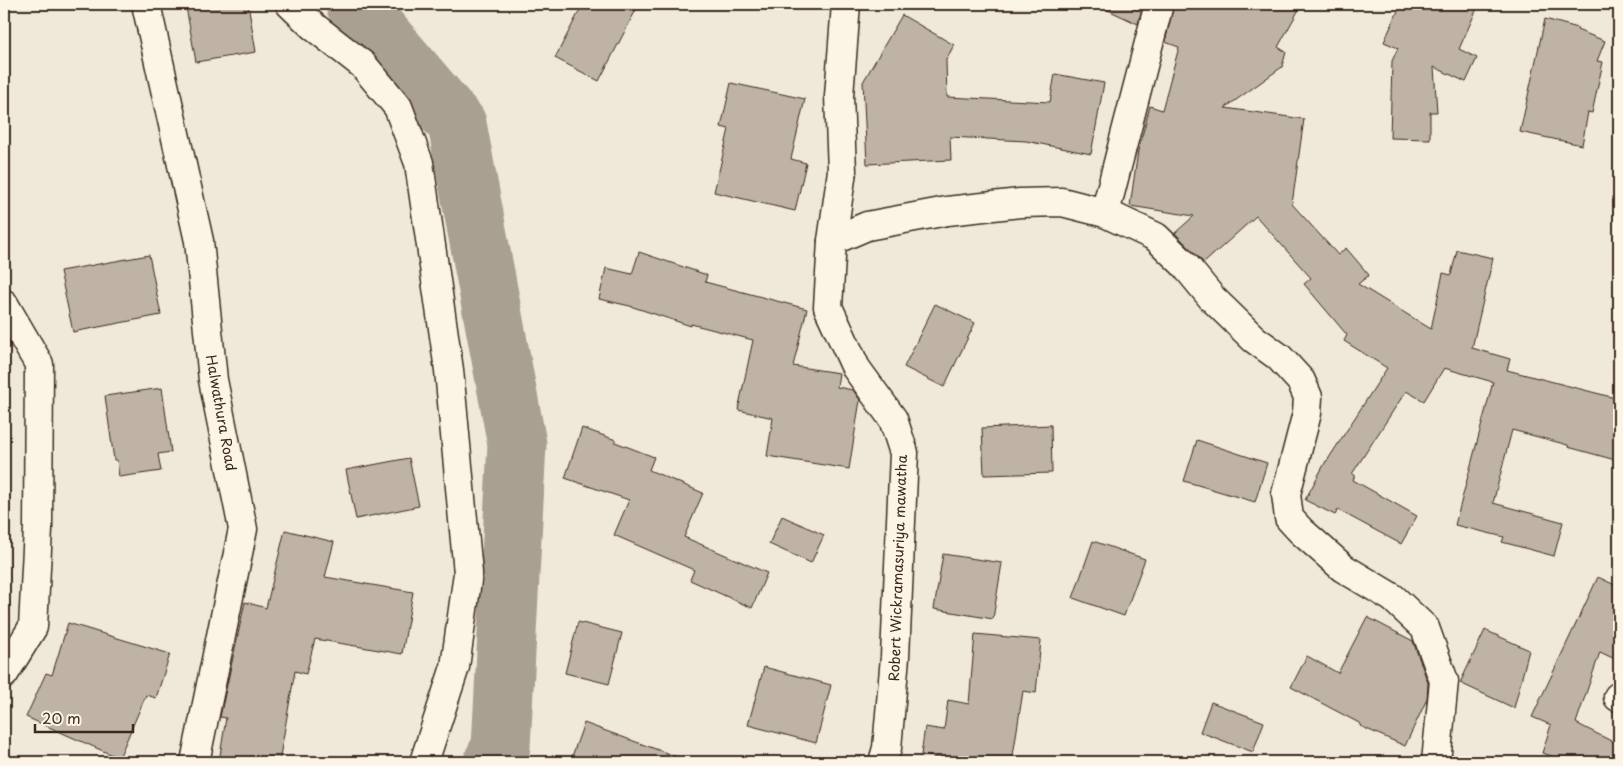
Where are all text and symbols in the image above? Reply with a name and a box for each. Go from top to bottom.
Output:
street label: Halwathura Road [201,353,242,473]
street label: Robert Wickramasuriya mawatha [883,454,912,682]
scale bar [35,701,132,733]
text: 20 m [42,706,81,729]

